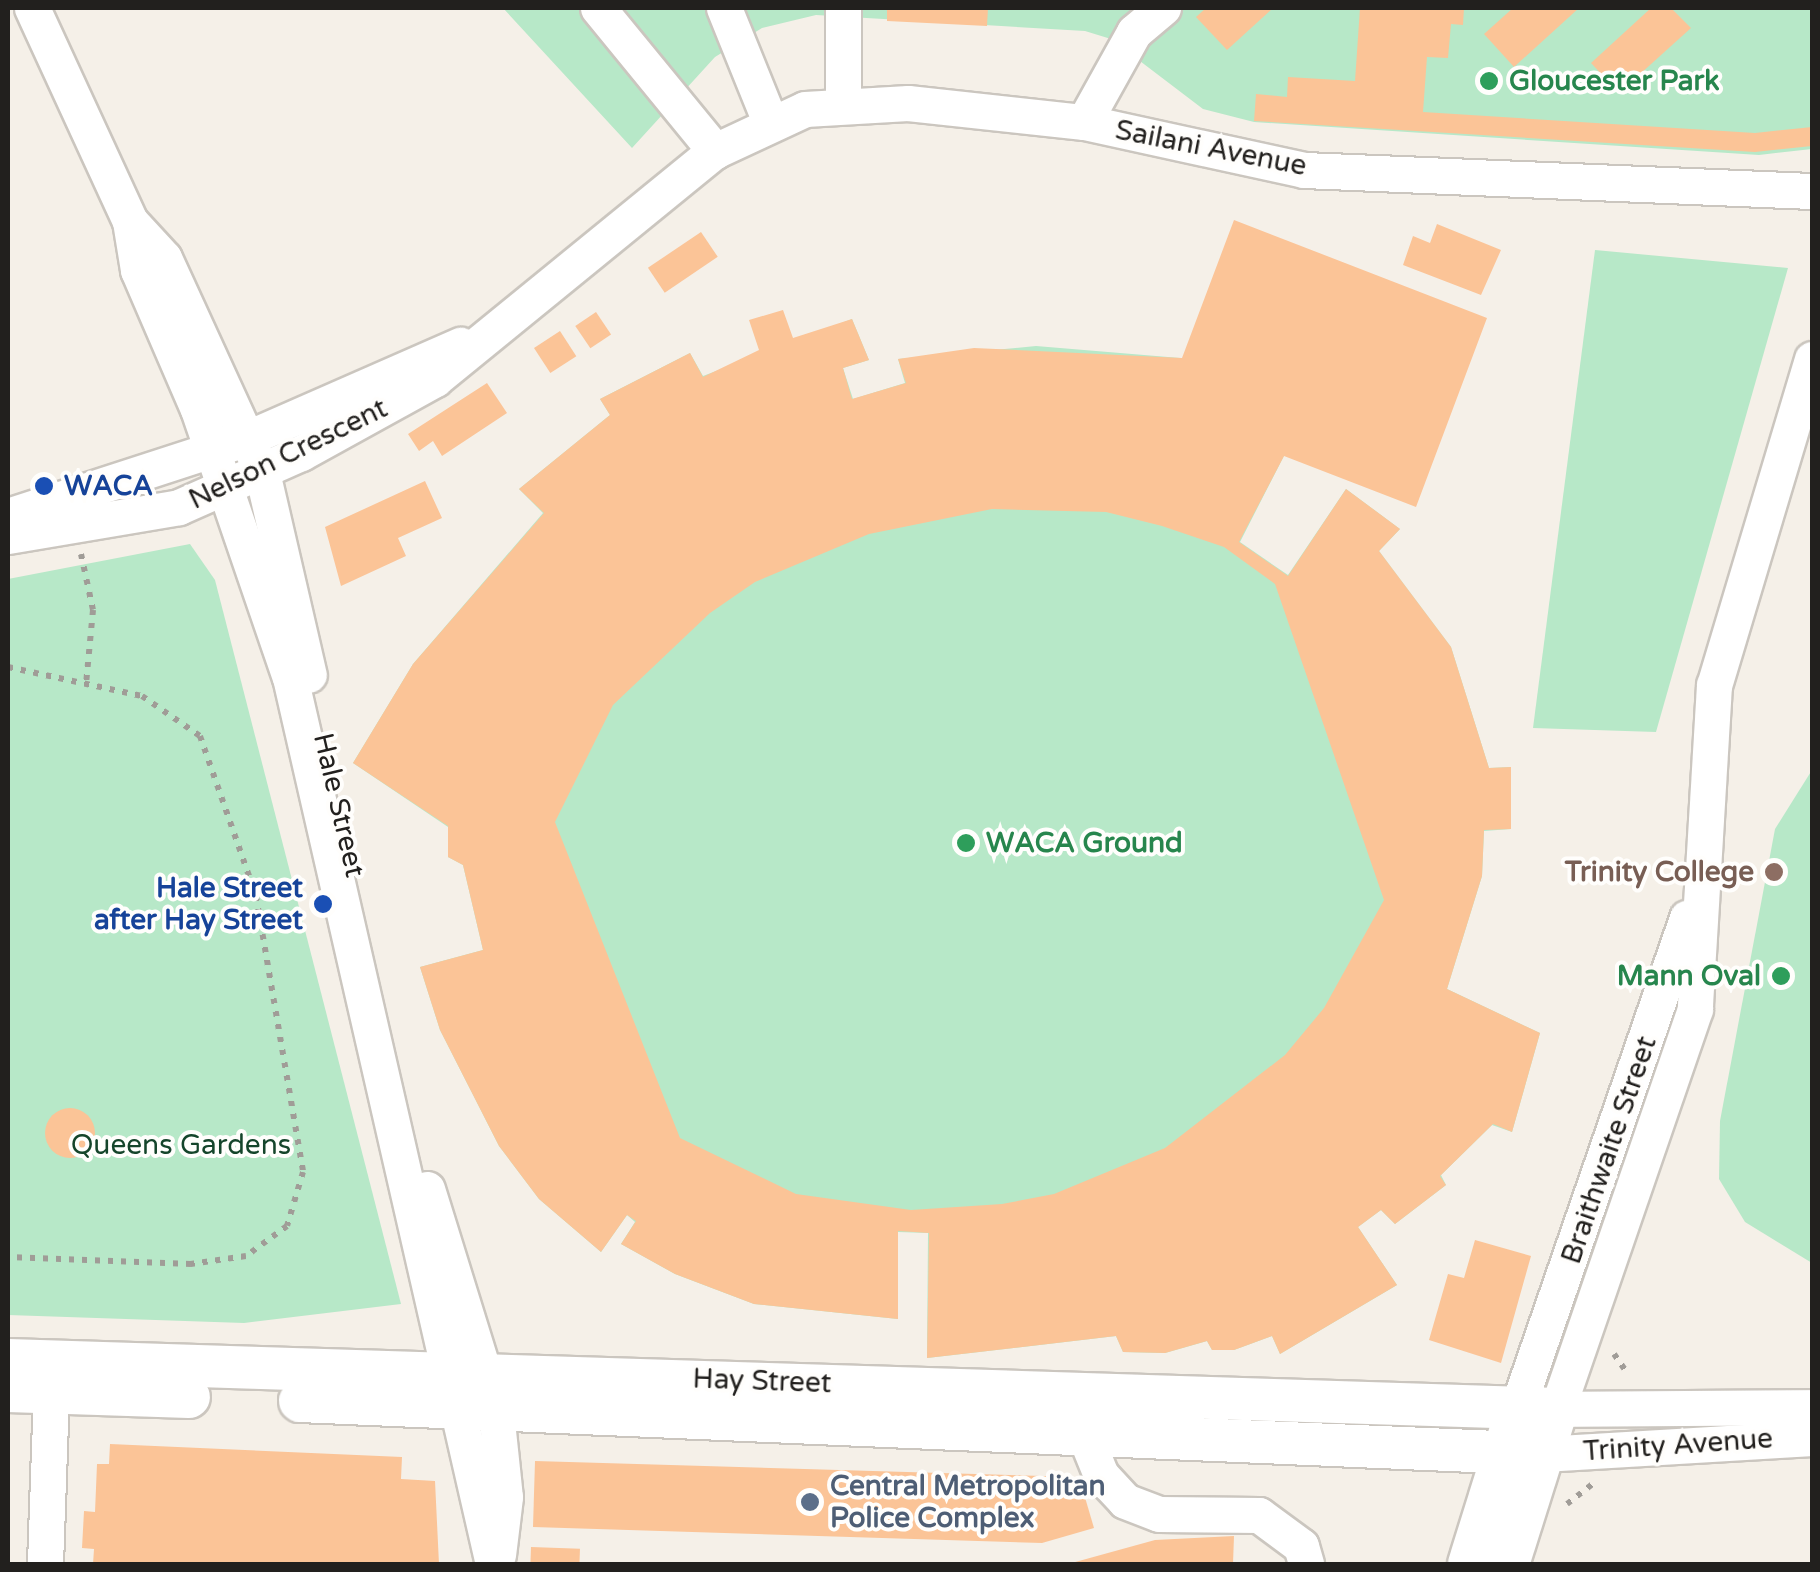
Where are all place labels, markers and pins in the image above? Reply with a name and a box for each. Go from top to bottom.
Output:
place label: Gloucester Park [1509,64,1719,98]
marker: Gloucester Park [1478,70,1500,92]
place label: WACA [64,469,153,503]
marker: WACA [33,475,55,497]
place label: WACA Ground [986,826,1183,860]
marker: WACA Ground [955,832,977,854]
place label: Trinity College [1565,855,1754,889]
marker: Trinity College [1763,861,1785,883]
place label: Hale Street after Hay Street [94,871,303,937]
marker: Hale Street after Hay Street [312,893,334,915]
place label: Mann Oval [1617,959,1761,993]
marker: Mann Oval [1770,965,1792,987]
place label: Central Metropolitan Police Complex [830,1469,1106,1535]
marker: Central Metropolitan Police Complex [799,1491,821,1513]

